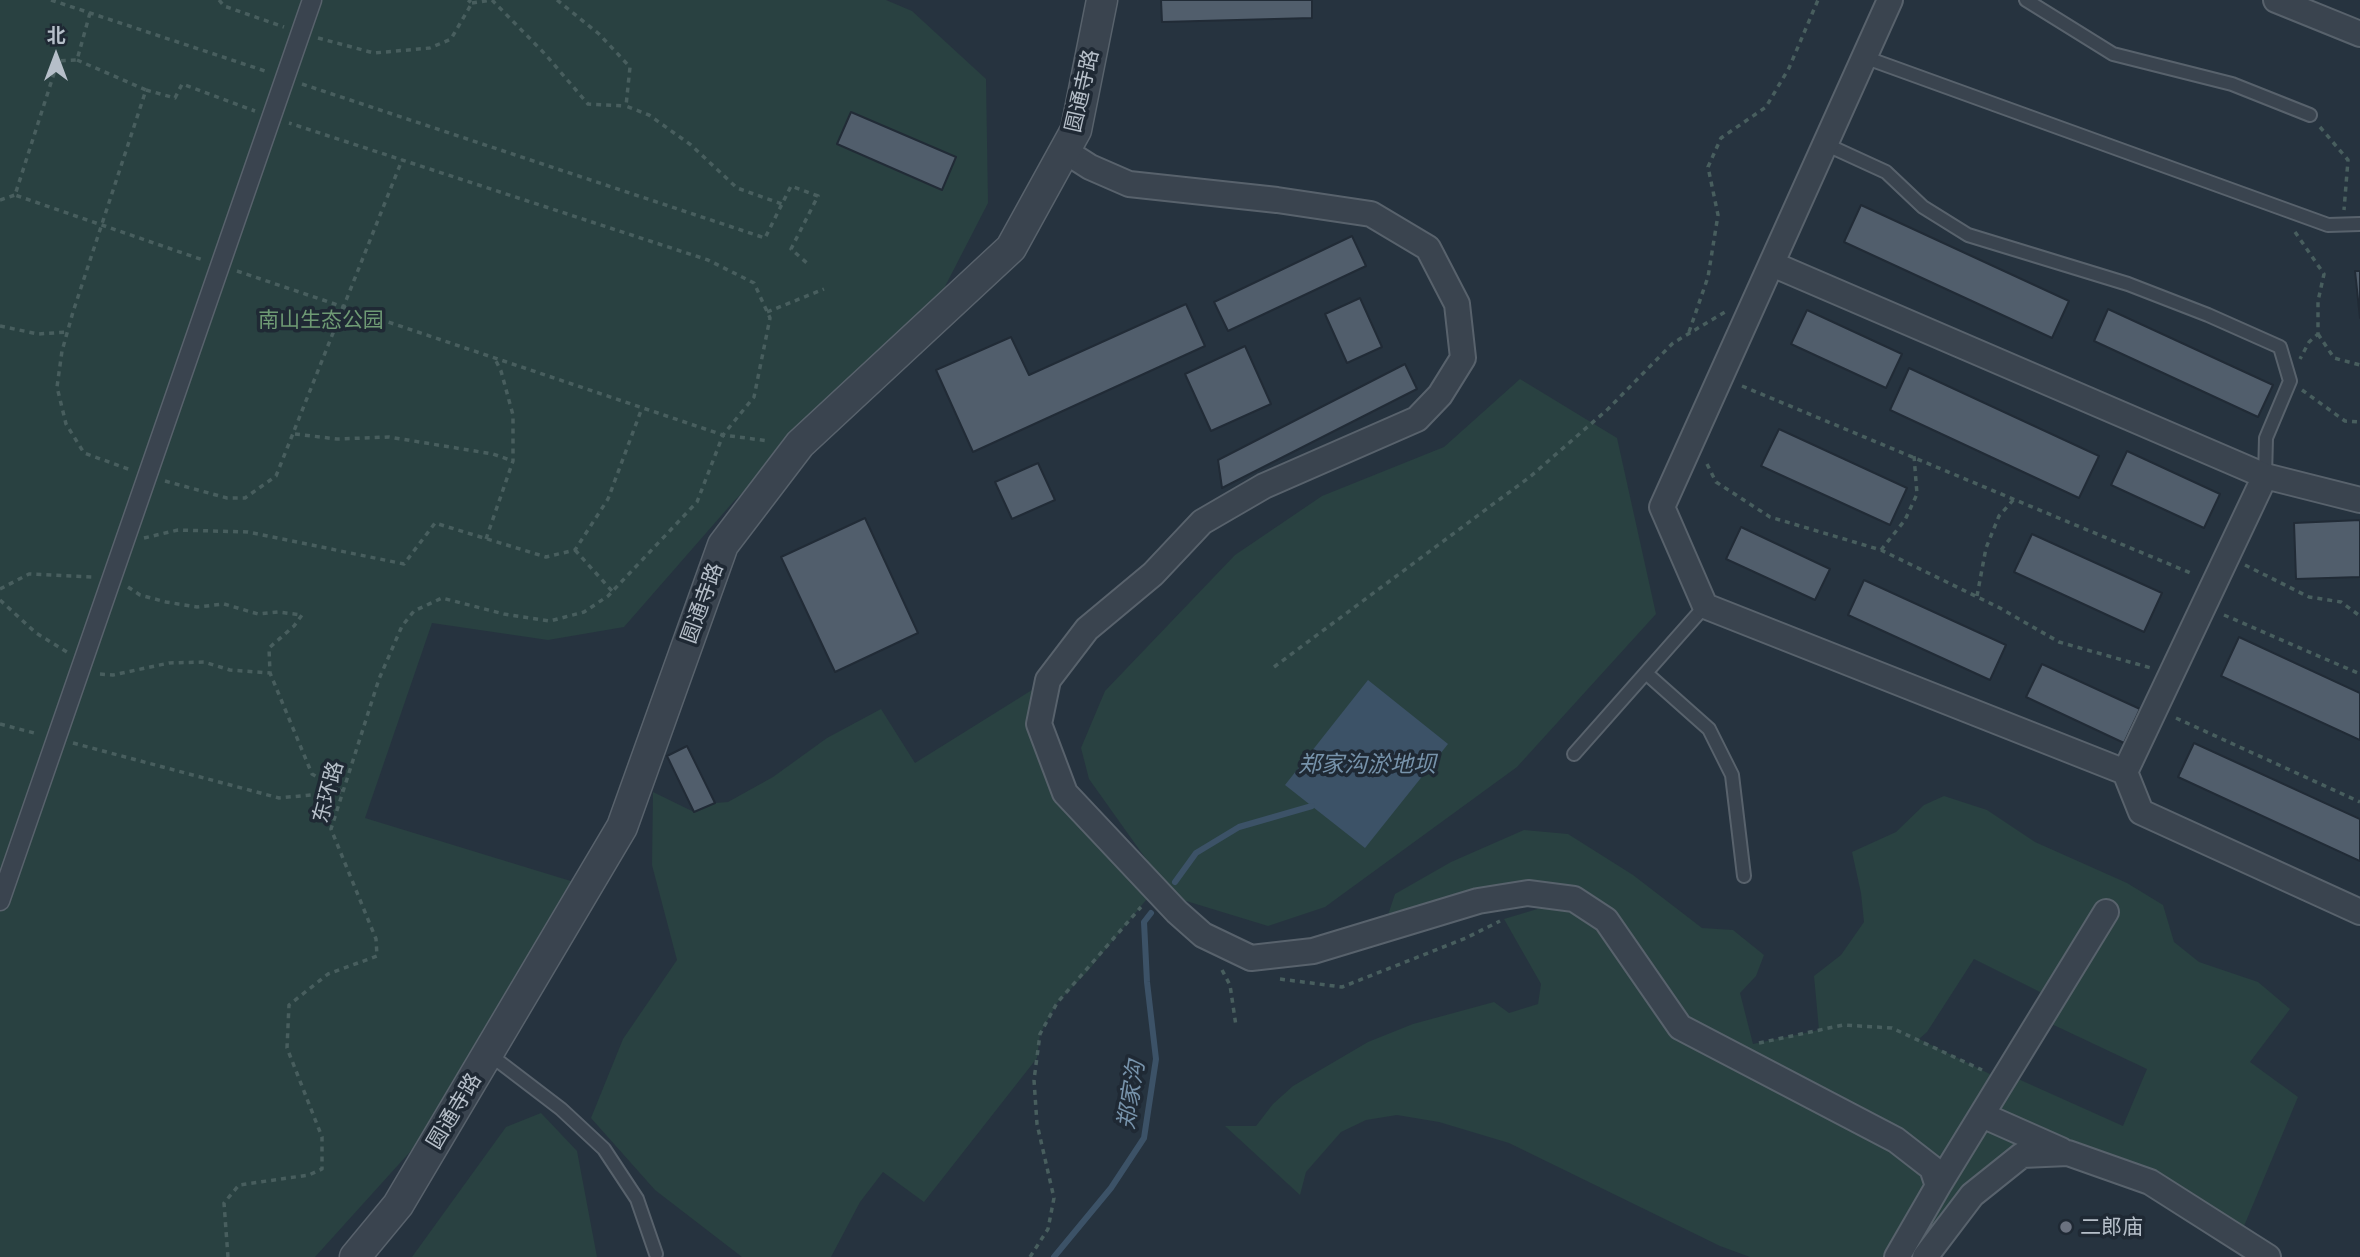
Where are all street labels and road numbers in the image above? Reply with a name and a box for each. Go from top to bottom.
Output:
street label: 圆通寺路 [1060,47,1104,135]
street label: 圆通寺路 [676,559,728,647]
street label: 东环路 [308,758,348,826]
street label: 圆通寺路 [422,1069,486,1153]

